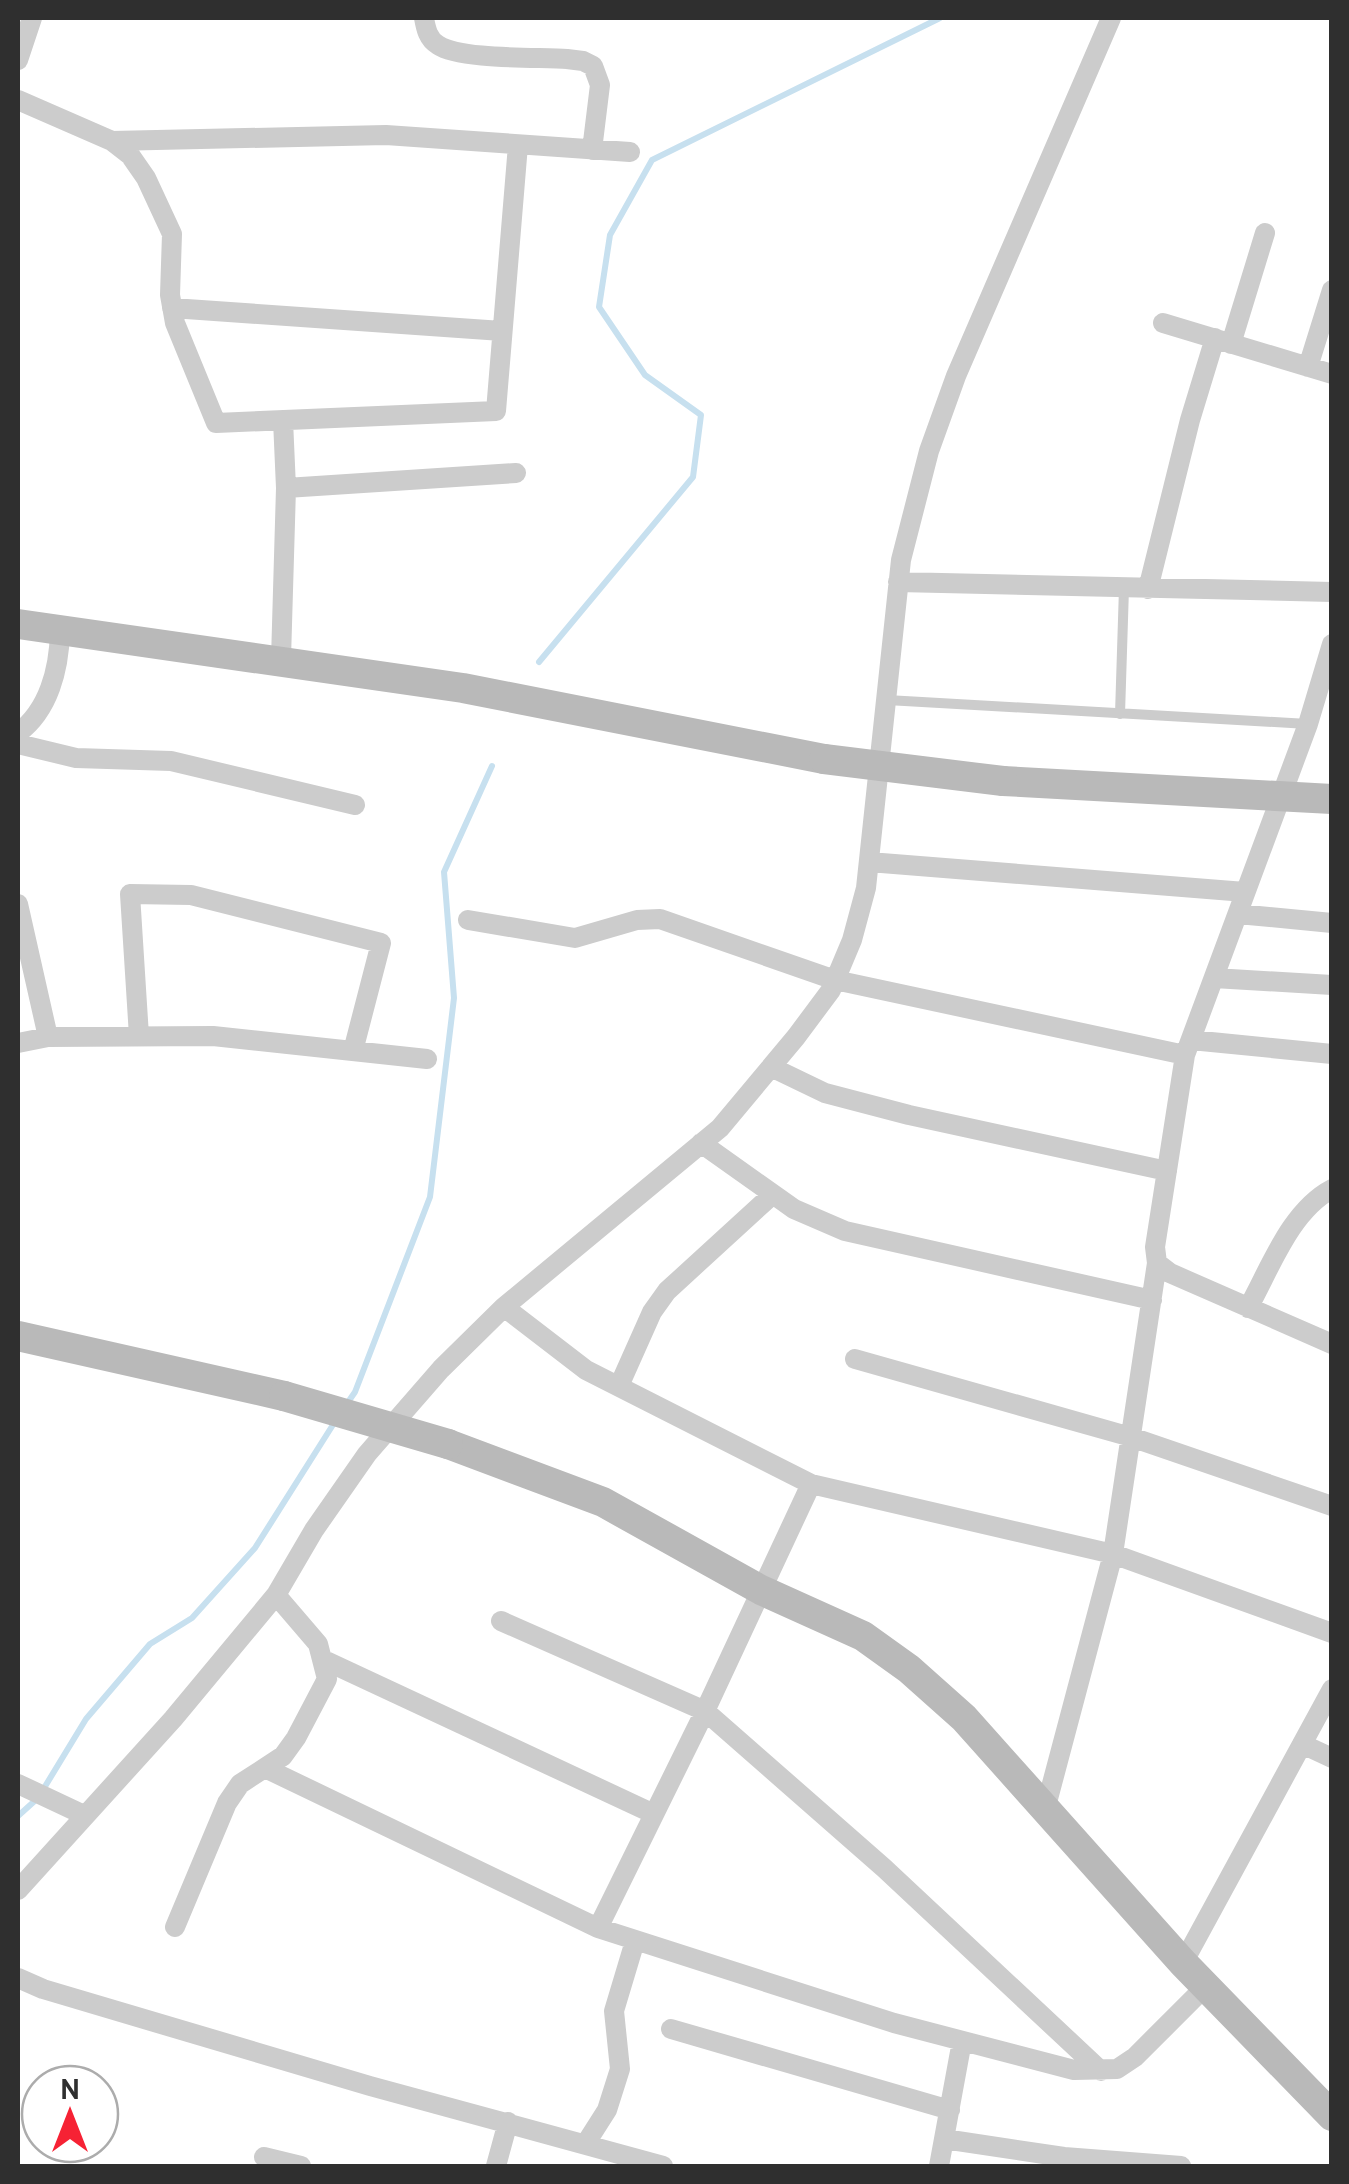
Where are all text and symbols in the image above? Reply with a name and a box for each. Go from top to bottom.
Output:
north arrow [20,2064,120,2164]
text: N [60,2074,80,2110]

